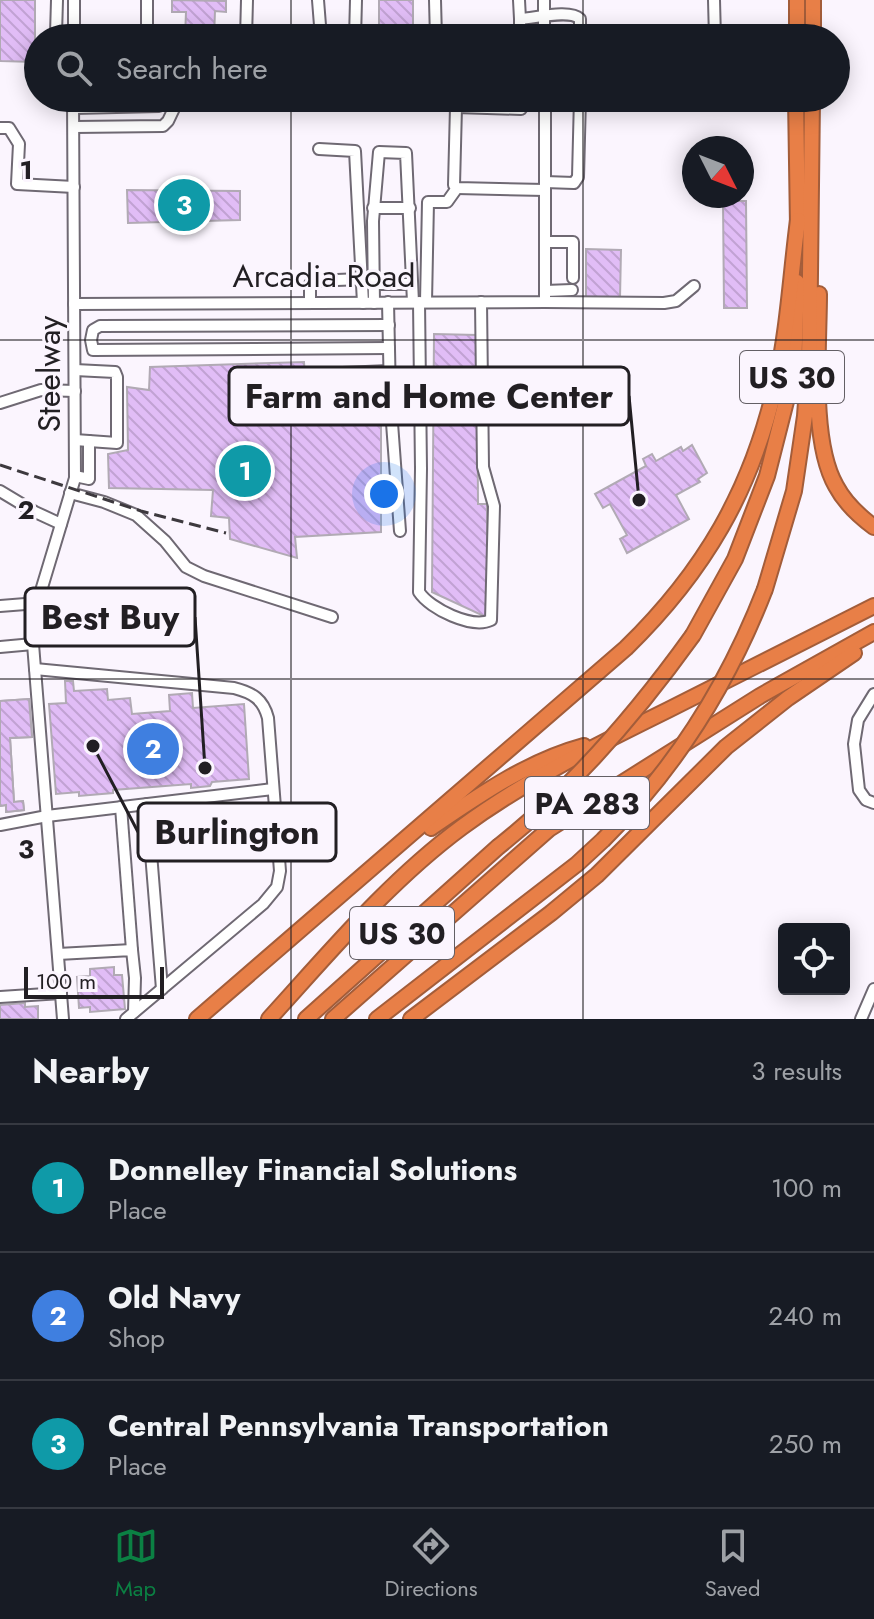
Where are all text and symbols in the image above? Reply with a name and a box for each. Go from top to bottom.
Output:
search box [24,24,850,112]
icon: search [52,46,96,90]
text: Search here [116,47,268,90]
north arrow [682,136,754,208]
text: 1 [19,151,33,189]
pin: 3 [158,175,210,235]
street label: Arcadia Road [233,253,415,299]
street label: Steelway [26,315,72,432]
road number: US 30 [740,351,844,403]
callout: Farm and Home Center [229,367,629,425]
text: Farm and Home Center [245,372,613,421]
pin: 1 [219,441,271,501]
your location [364,474,404,514]
text: 2 [17,491,35,529]
callout: Best Buy [25,588,195,646]
text: Best Buy [41,593,180,642]
pin: 2 [127,719,179,779]
road number: PA 283 [525,777,649,829]
callout: Burlington [138,803,336,861]
text: Burlington [154,808,320,857]
text: 3 [18,830,34,868]
road number: US 30 [350,907,454,959]
map controls [778,923,850,995]
button: locate [778,923,850,995]
scale bar [24,963,164,999]
text: 100 m [36,965,96,997]
text: Nearby [32,1047,149,1096]
text: 3 results [751,1052,842,1090]
text: Donnelley Financial Solutions [108,1148,517,1191]
text: 1 [51,1169,65,1207]
text: 100 m [771,1169,842,1207]
text: Place [108,1191,167,1229]
text: Old Navy [108,1276,240,1319]
text: 2 [49,1297,67,1335]
text: 240 m [768,1297,842,1335]
text: Shop [108,1319,165,1357]
text: Central Pennsylvania Transportation [108,1404,609,1447]
text: 3 [50,1425,66,1463]
text: 250 m [769,1425,842,1463]
text: Place [108,1447,167,1485]
tab: Map [114,1524,158,1604]
tab: Directions [385,1524,478,1604]
tab: Saved [705,1524,760,1604]

